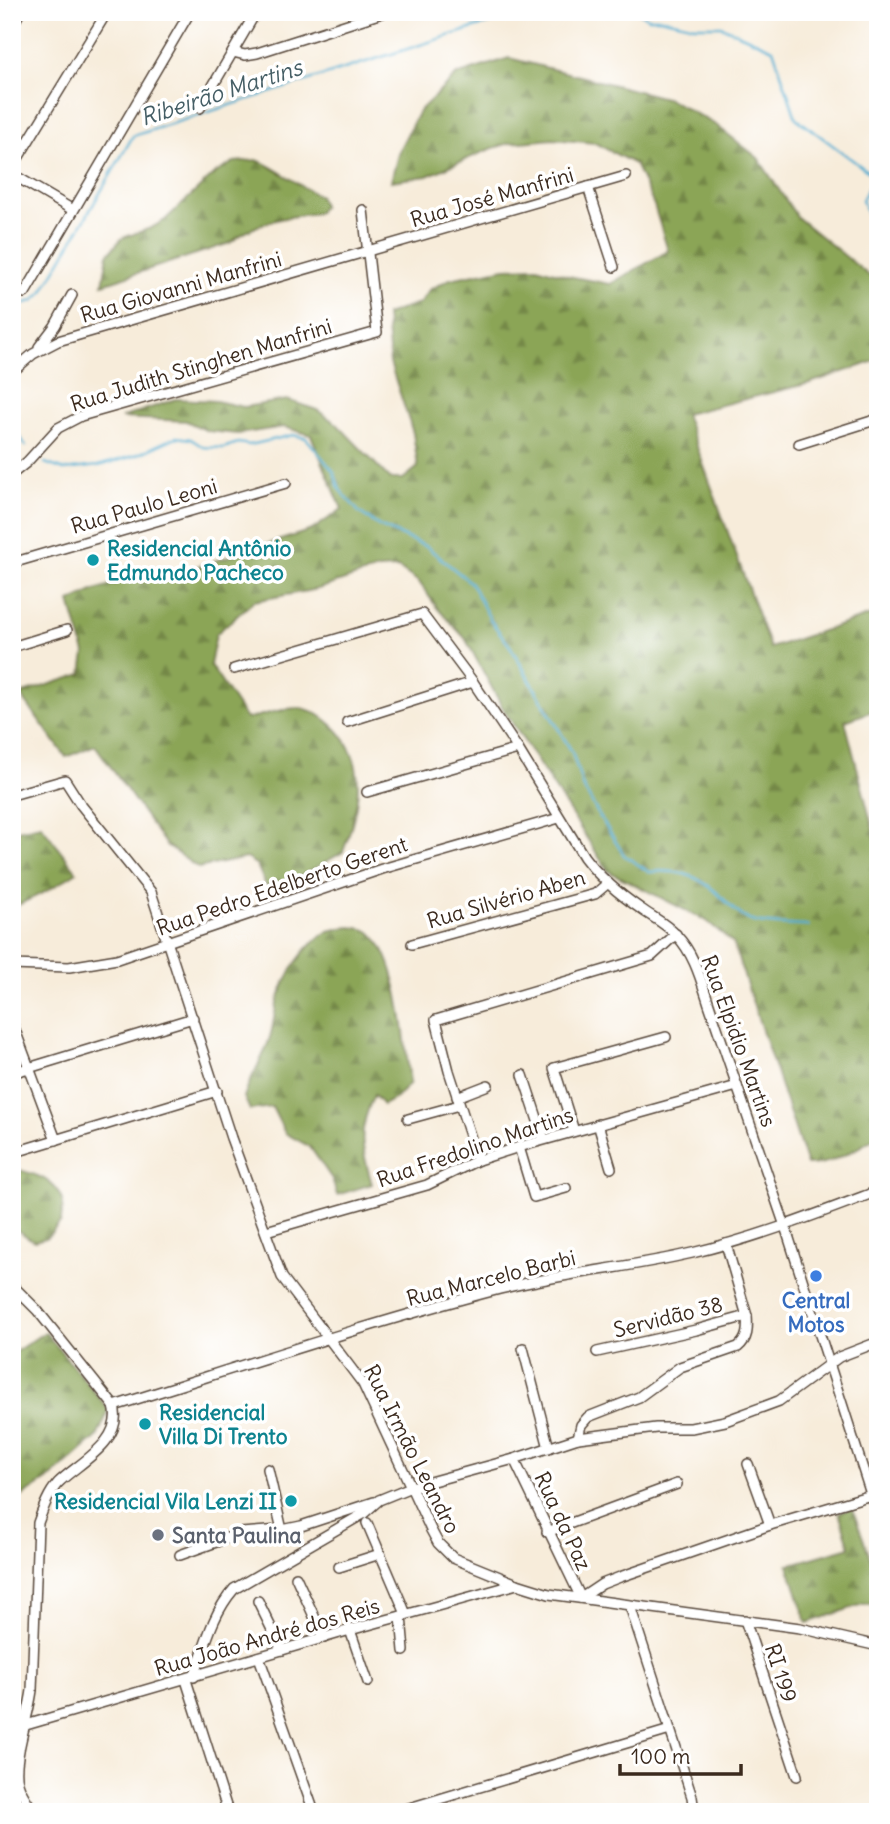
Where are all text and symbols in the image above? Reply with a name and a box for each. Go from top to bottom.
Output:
water label: Ribeirão Martins [136,52,307,132]
street label: Rua José Manfrini [407,161,577,233]
street label: Rua Giovanni Manfrini [77,245,285,329]
street label: Rua Judith Stinghen Manfrini [67,312,335,418]
street label: Rua Paulo Leoni [68,472,220,540]
place label: Residencial Antônio Edmundo Pacheco [107,535,291,586]
marker: Residencial Antônio Edmundo Pacheco [85,552,101,568]
street label: Rua Pedro Edelberto Gerent [153,830,411,942]
street label: Rua Silvério Aben [424,863,588,935]
street label: Rua Elpidio Martins [695,951,783,1131]
street label: Rua Fredolino Martins [373,1101,577,1193]
street label: Rua Marcelo Barbi [404,1244,578,1312]
marker: Central Motos [808,1268,824,1284]
place label: Central Motos [782,1287,850,1338]
street label: Servidão 38 [611,1290,725,1344]
street label: Rua Irmão Leandro [358,1360,466,1538]
place label: Residencial Villa Di Trento [159,1399,288,1450]
marker: Residencial Villa Di Trento [137,1416,153,1432]
street label: Rua da Paz [528,1467,598,1575]
place label: Residencial Vila Lenzi II [54,1488,277,1515]
marker: Residencial Vila Lenzi II [283,1493,299,1509]
place label: Santa Paulina [172,1522,302,1549]
marker: Santa Paulina [150,1527,166,1543]
street label: Rua João André dos Reis [151,1592,383,1682]
street label: RI 199 [759,1640,803,1706]
scale bar [620,1733,741,1777]
text: 100 m [631,1743,690,1770]

